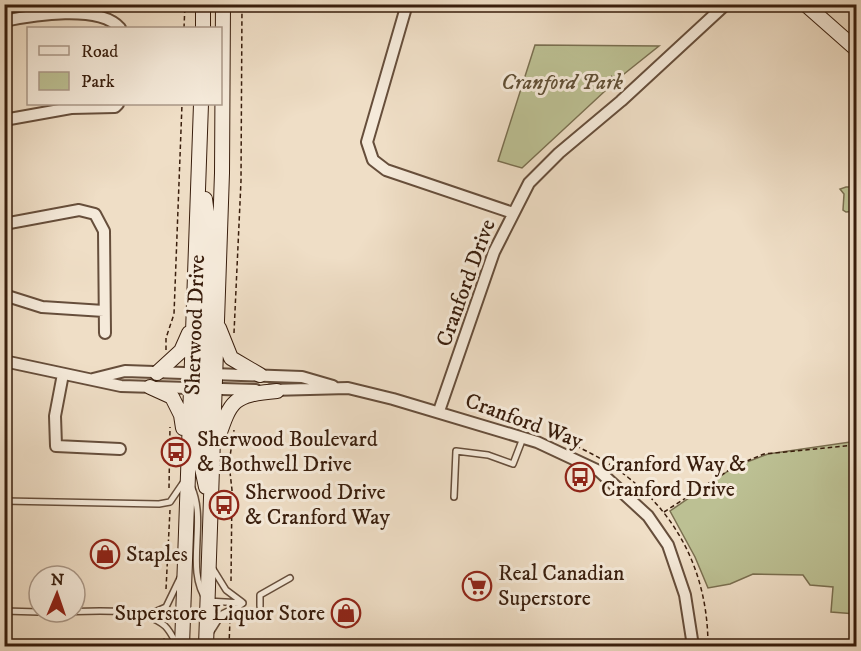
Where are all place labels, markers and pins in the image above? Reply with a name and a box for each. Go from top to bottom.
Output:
place label: Sherwood Boulevard & Bothwell Drive [197,426,378,478]
bus stop icon: Sherwood Boulevard & Bothwell Drive [160,436,192,468]
place label: Cranford Way & Cranford Drive [601,451,746,503]
bus stop icon: Cranford Way & Cranford Drive [564,461,596,493]
place label: Sherwood Drive & Cranford Way [245,479,391,531]
bus stop icon: Sherwood Drive & Cranford Way [208,489,240,521]
shop icon: Staples [89,538,121,570]
place label: Staples [126,541,188,568]
place label: Real Canadian Superstore [498,560,625,612]
supermarket icon: Real Canadian Superstore [461,570,493,602]
shop icon: Superstore Liquor Store [330,597,362,629]
place label: Superstore Liquor Store [114,600,325,627]

